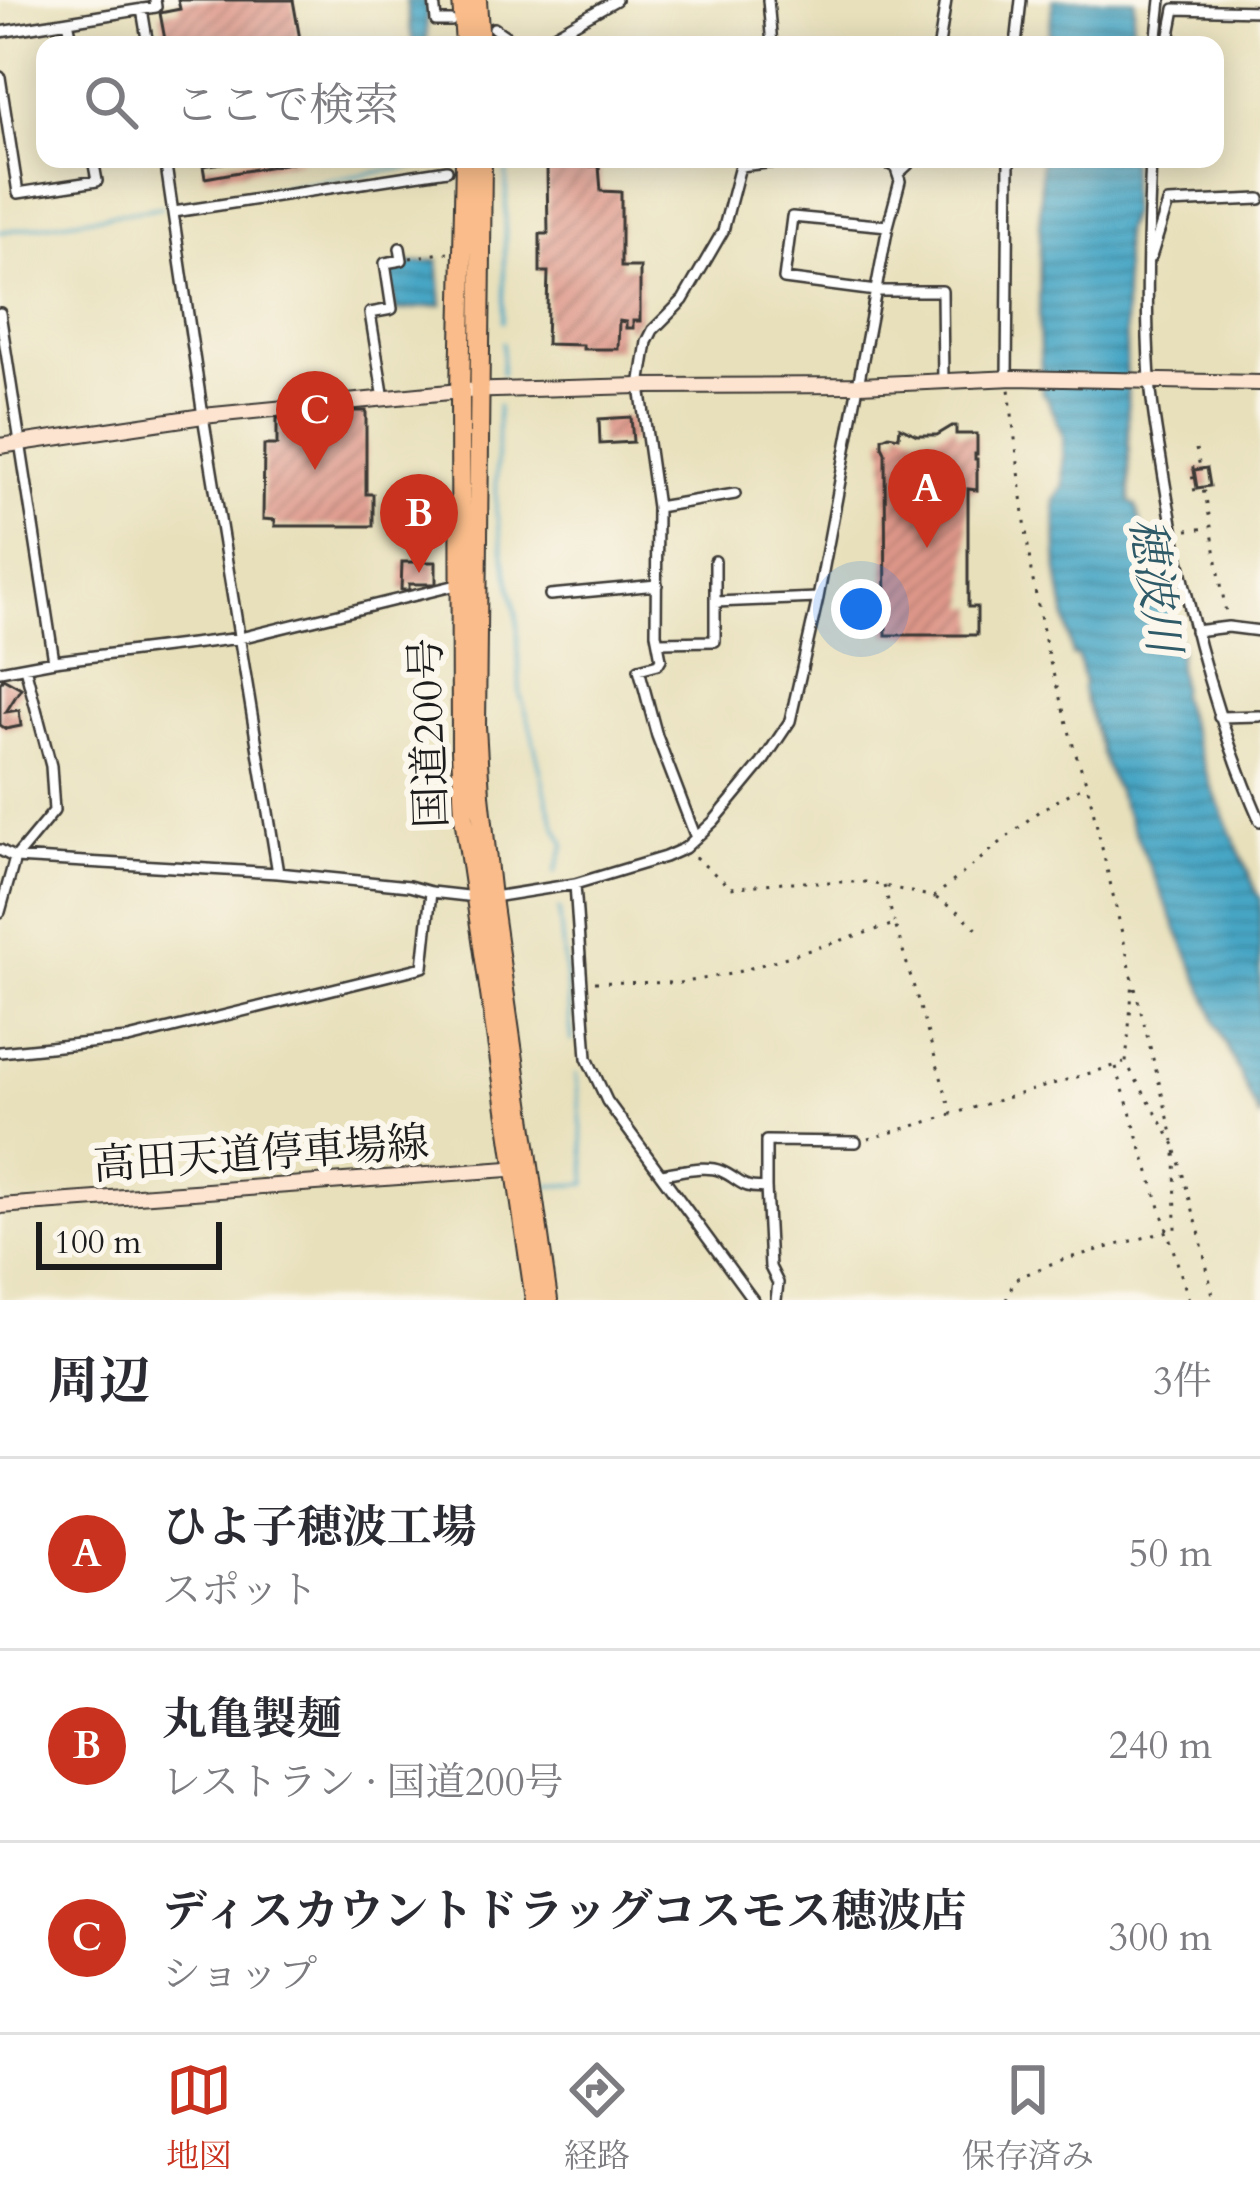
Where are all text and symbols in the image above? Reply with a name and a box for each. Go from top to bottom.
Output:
search box [36,36,1224,168]
icon: search [78,69,144,135]
text: ここで検索 [174,75,399,136]
pin: C [276,371,354,470]
pin: A [888,449,966,548]
pin: B [380,474,458,573]
water label: 穂波川 [1115,514,1195,661]
your location [831,579,891,639]
street label: 国道200号 [397,637,461,829]
street label: 高田天道停車場線 [91,1114,431,1194]
scale bar [36,1216,222,1269]
text: 100 m [54,1220,141,1265]
text: 周辺 [48,1347,150,1417]
text: 3件 [1153,1355,1212,1408]
text: ひよ子穂波工場 [162,1497,477,1558]
text: A [72,1527,102,1580]
text: 50 m [1129,1527,1212,1580]
text: スポット [162,1564,318,1617]
text: 丸亀製麺 [162,1689,342,1750]
text: B [73,1719,101,1772]
text: 240 m [1109,1719,1212,1772]
text: レストラン · 国道200号 [162,1756,564,1809]
text: ディスカウントドラッグコスモス穂波店 [162,1881,967,1942]
text: C [72,1911,102,1964]
text: 300 m [1109,1911,1212,1964]
text: ショップ [162,1948,317,2001]
tab: 地図 [166,2057,232,2179]
tab: 経路 [564,2057,630,2179]
tab: 保存済み [962,2057,1094,2179]

